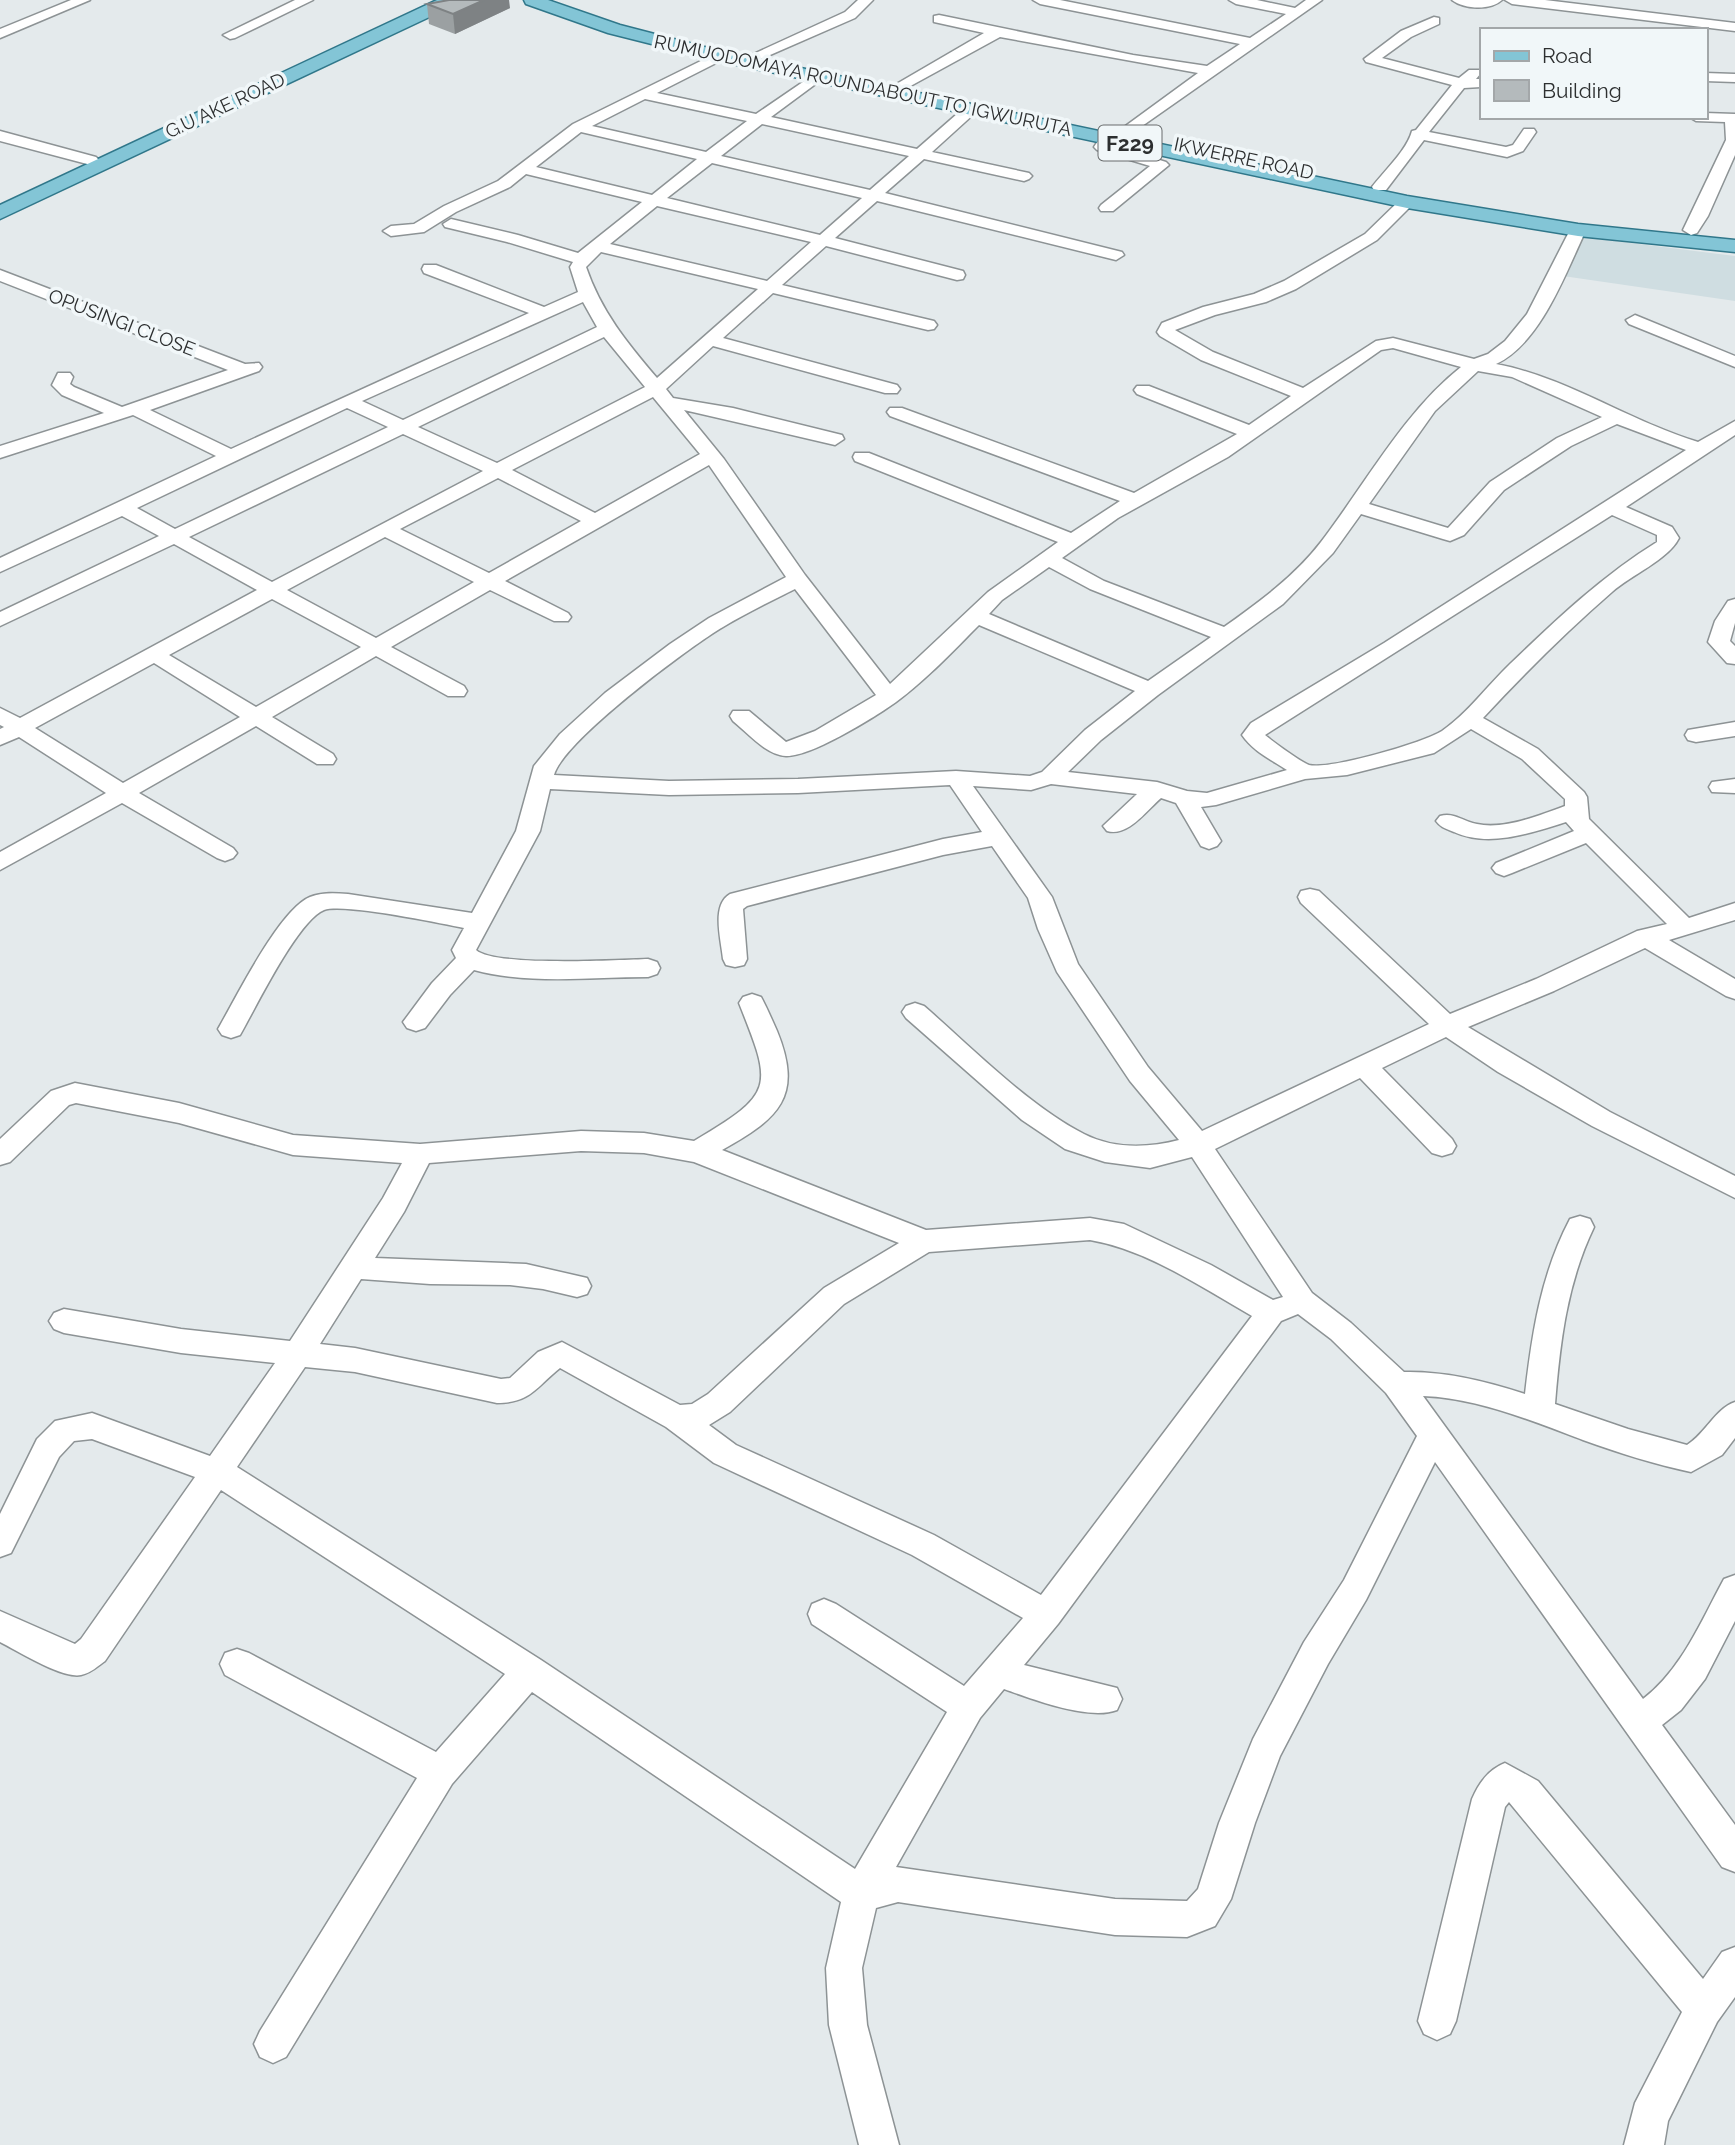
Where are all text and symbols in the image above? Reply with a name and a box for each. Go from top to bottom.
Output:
legend [1480,28,1707,119]
street label: RUMUODOMAYA ROUNDABOUT TO IGWURUTA [652,30,1074,140]
text: Road [1542,43,1592,68]
street label: G.U AKE ROAD [162,68,288,142]
text: Building [1542,78,1622,103]
road number: F229 [1098,125,1162,160]
street label: IKWERRE ROAD [1172,132,1316,184]
street label: OPUSINGI CLOSE [45,284,199,360]

